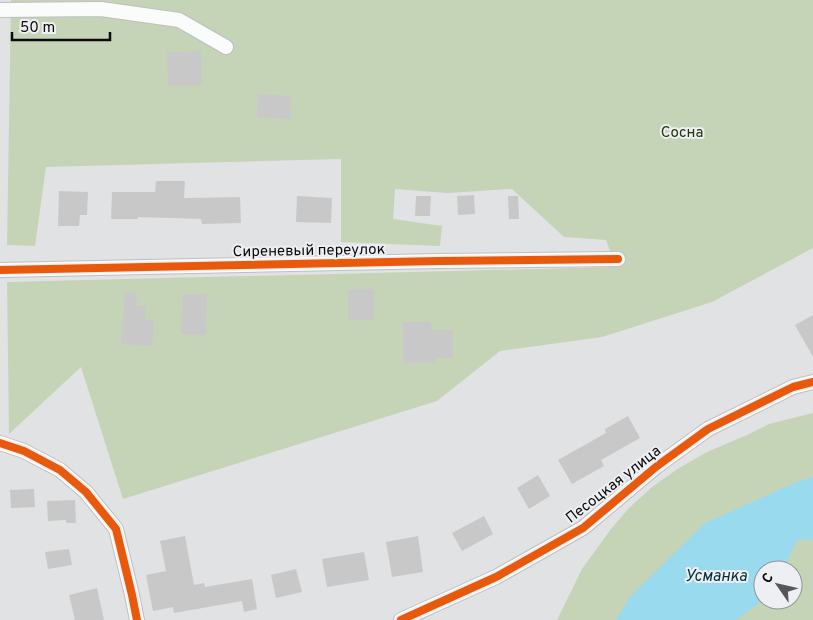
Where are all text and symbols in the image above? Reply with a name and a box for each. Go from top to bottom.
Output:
scale bar [12,10,110,42]
text: 50 m [20,19,55,38]
park label: Сосна [661,124,703,143]
street label: Сиреневый переулок [233,241,385,262]
street label: Песоцкая улица [563,442,665,528]
north arrow [753,560,803,610]
water label: Усманка [685,567,748,587]
text: С [759,570,778,587]

